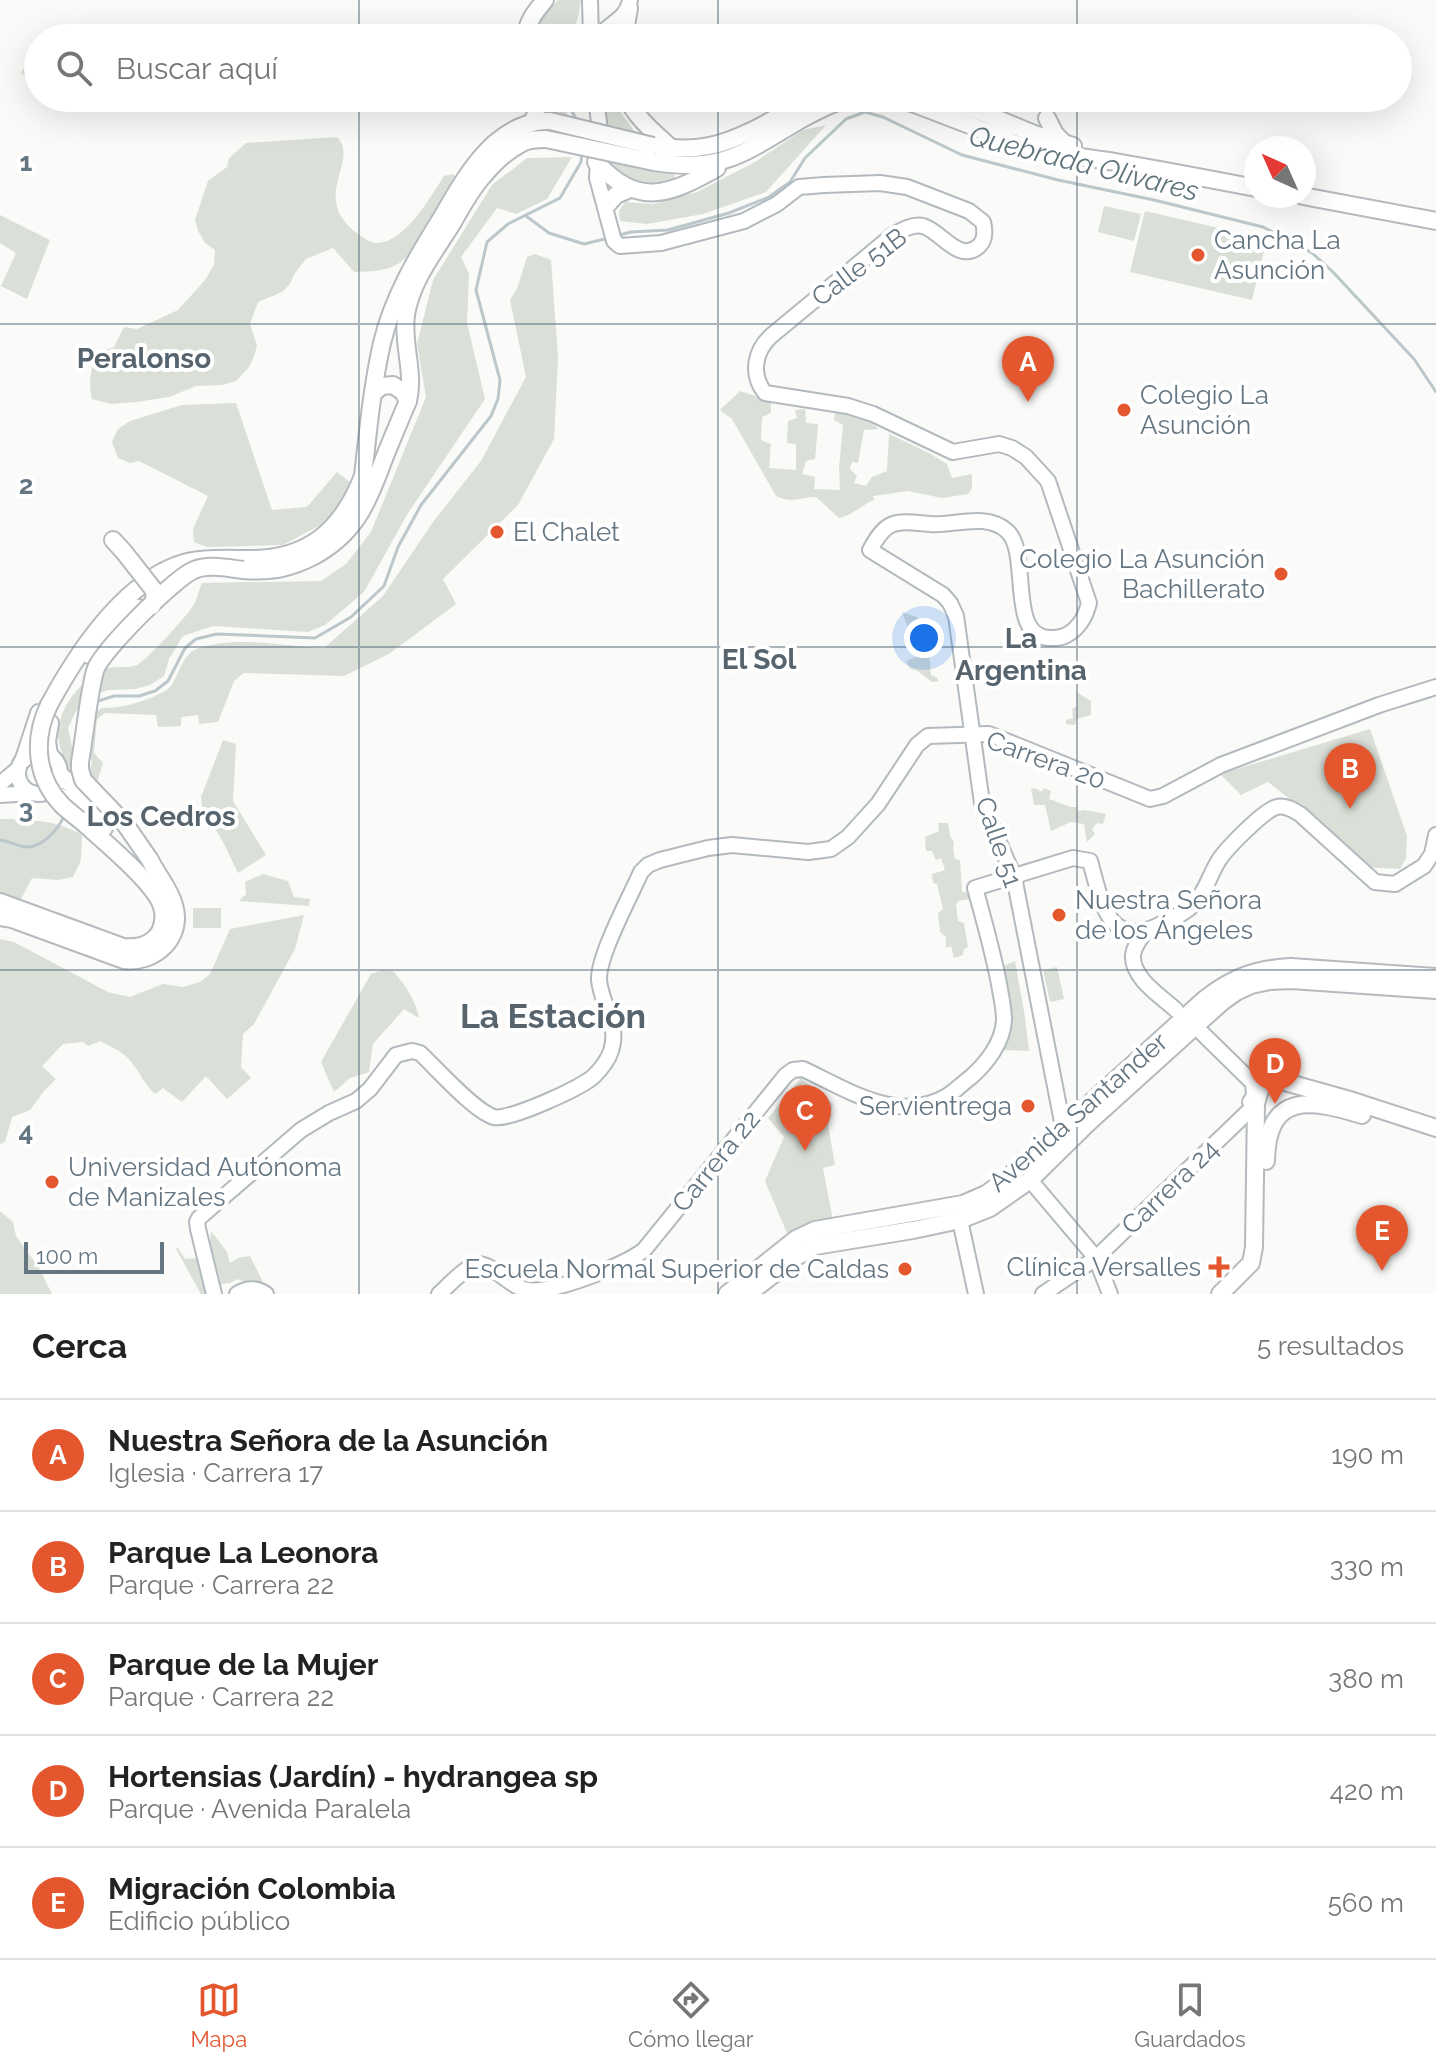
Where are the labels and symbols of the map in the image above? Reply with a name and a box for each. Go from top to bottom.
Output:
water label: Quebrada Olivares [966,119,1202,208]
north arrow [1244,136,1316,208]
text: 1 [20,147,33,177]
street label: Calle 51B [806,222,912,312]
place label: Cancha La Asunción [1214,225,1341,285]
marker: Cancha La Asunción [1189,246,1207,264]
pin: A [1002,336,1054,402]
district label: Peralonso [77,342,211,375]
place label: Colegio La Asunción [1140,380,1269,440]
marker: Colegio La Asunción [1115,401,1133,419]
text: 2 [19,470,33,500]
place label: El Chalet [513,517,620,547]
marker: El Chalet [488,523,506,541]
place label: Colegio La Asunción Bachillerato [1019,544,1265,604]
marker: Colegio La Asunción Bachillerato [1272,565,1290,583]
your location [904,618,944,658]
district label: La Argentina [955,622,1087,687]
district label: El Sol [722,643,796,676]
street label: Carrera 20 [982,725,1110,795]
pin: B [1324,743,1376,809]
street label: Calle 51 [970,793,1028,891]
text: 3 [19,794,33,824]
district label: Los Cedros [86,800,236,833]
place label: Nuestra Señora de los Ángeles [1075,885,1262,945]
marker: Nuestra Señora de los Ángeles [1050,906,1068,924]
district label: La Estación [460,996,646,1036]
street label: Avenida Santander [983,1026,1173,1198]
pin: D [1249,1038,1301,1104]
pin: C [779,1085,831,1151]
place label: Servientrega [859,1091,1012,1121]
marker: Servientrega [1019,1097,1037,1115]
street label: Carrera 22 [666,1104,766,1218]
text: 4 [19,1117,33,1147]
street label: Carrera 24 [1115,1134,1225,1240]
place label: Universidad Autónoma de Manizales [68,1152,342,1212]
marker: Universidad Autónoma de Manizales [43,1173,61,1191]
pin: E [1356,1205,1408,1271]
scale bar [24,1238,164,1274]
place label: Clínica Versalles [1006,1252,1201,1282]
place label: Escuela Normal Superior de Caldas [464,1254,889,1284]
marker: Clínica Versalles [1208,1256,1230,1278]
marker: Escuela Normal Superior de Caldas [896,1260,914,1278]

